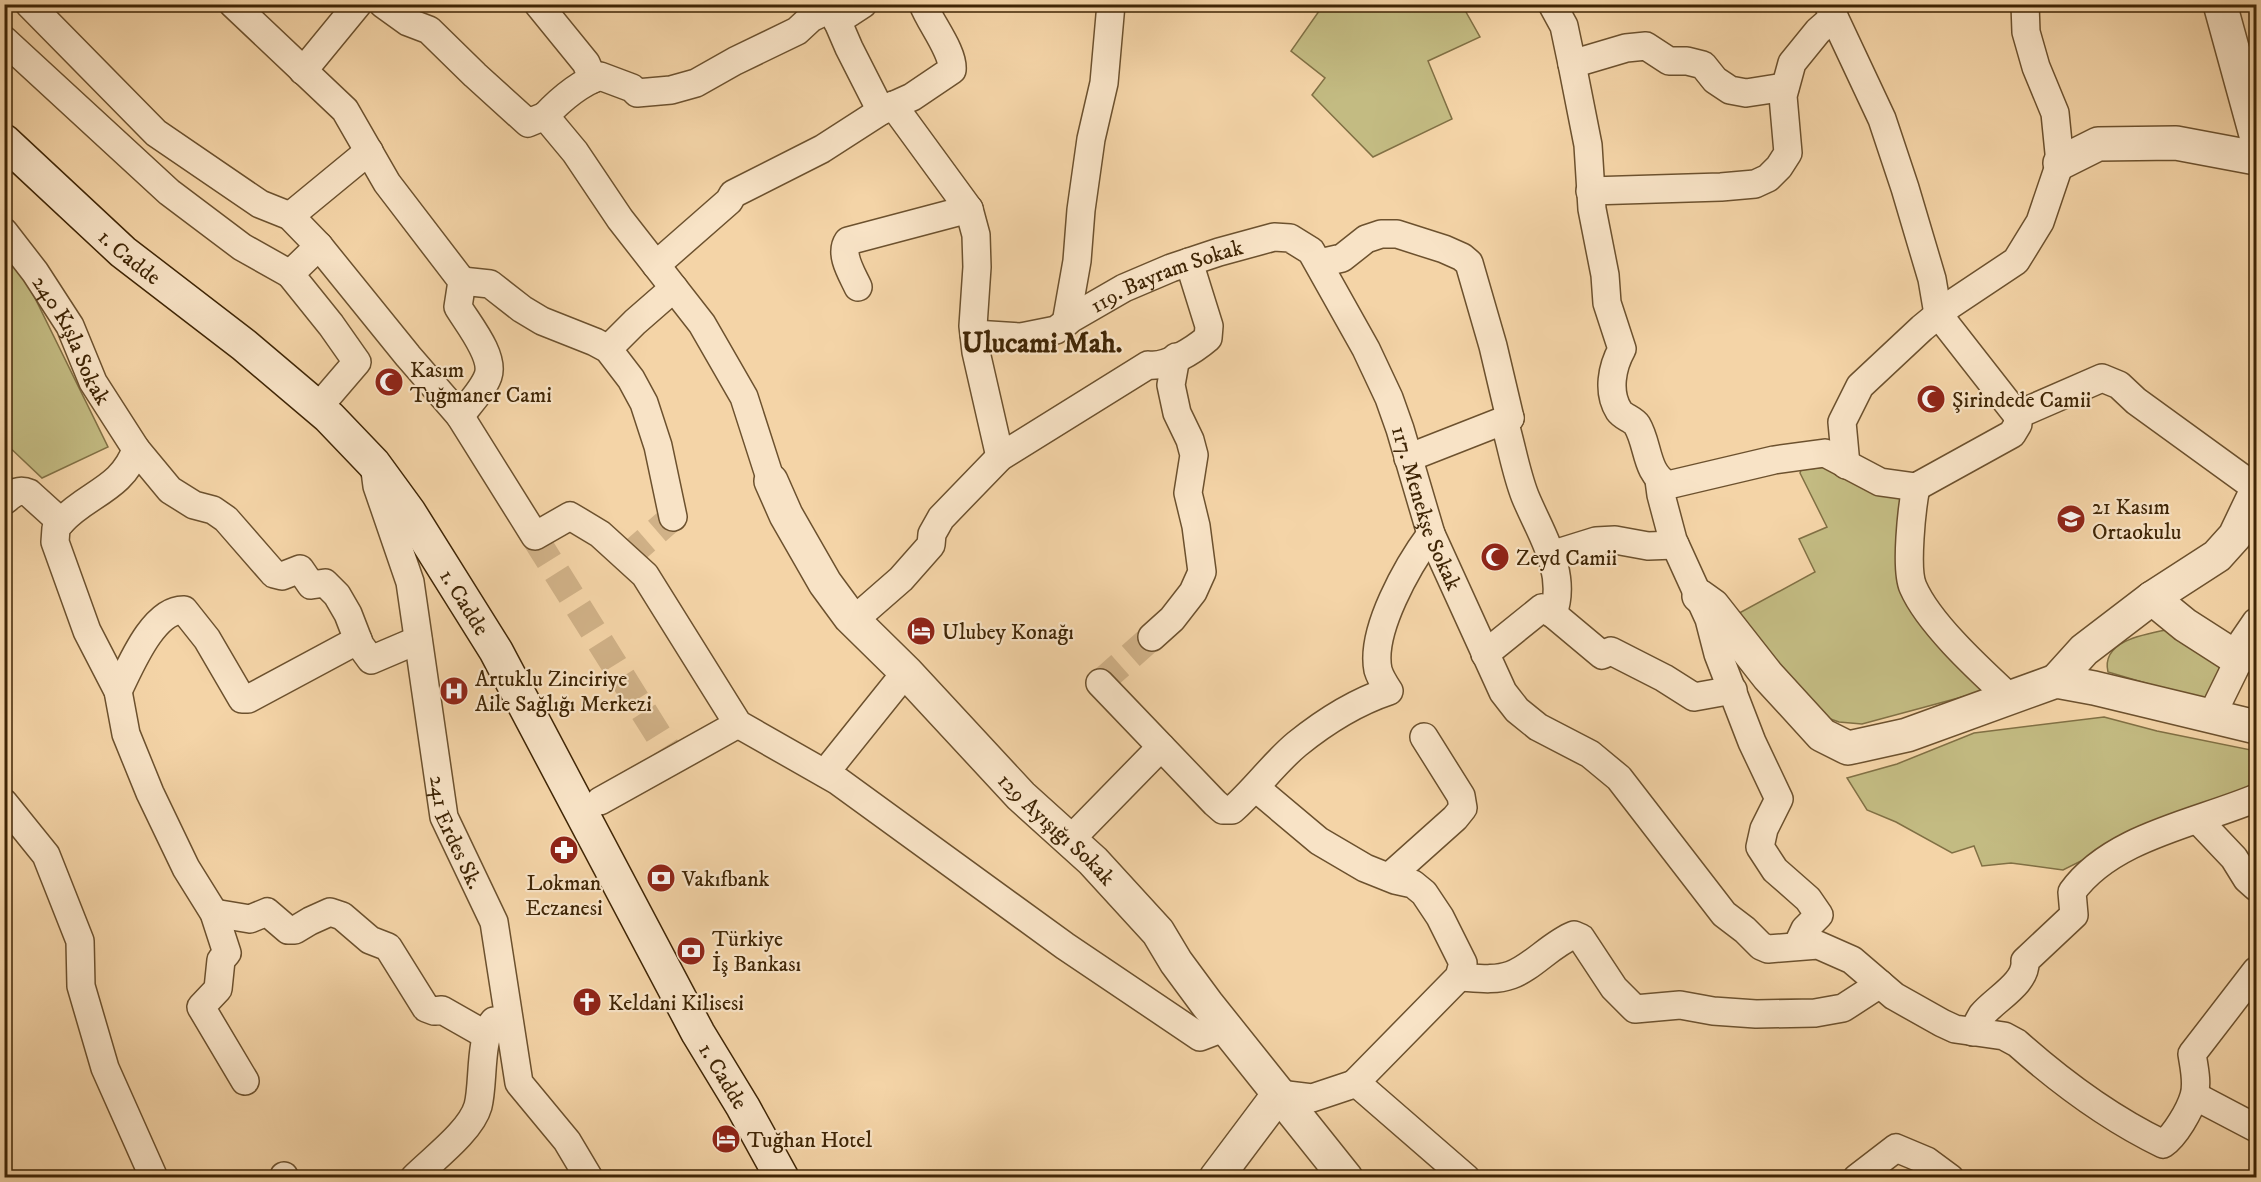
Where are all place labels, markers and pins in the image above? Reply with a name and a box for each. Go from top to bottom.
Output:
place label: Kasım Tuğmaner Cami [410,357,552,409]
mosque icon: Kasım Tuğmaner Cami [373,366,405,398]
mosque icon: Şirindede Camii [1915,383,1947,415]
place label: Şirindede Camii [1952,387,2091,414]
place label: 21 Kasım Ortaokulu [2092,494,2181,546]
school or university icon: 21 Kasım Ortaokulu [2055,503,2087,535]
mosque icon: Zeyd Camii [1479,541,1511,573]
place label: Zeyd Camii [1516,545,1617,572]
hotel icon: Ulubey Konağı [905,615,937,647]
place label: Ulubey Konağı [942,619,1074,646]
place label: Artuklu Zinciriye Aile Sağlığı Merkezi [475,666,652,718]
hospital icon: Artuklu Zinciriye Aile Sağlığı Merkezi [438,675,470,707]
pharmacy icon: Lokman Eczanesi [548,834,580,866]
bank icon: Vakıfbank [645,862,677,894]
place label: Vakıfbank [681,866,770,893]
place label: Lokman Eczanesi [525,870,603,922]
place label: Türkiye İş Bankası [712,926,801,978]
bank icon: Türkiye İş Bankası [675,935,707,967]
church icon: Keldani Kilisesi [571,986,603,1018]
place label: Keldani Kilisesi [608,990,744,1017]
hotel icon: Tuğhan Hotel [710,1123,742,1155]
place label: Tuğhan Hotel [747,1127,872,1154]

